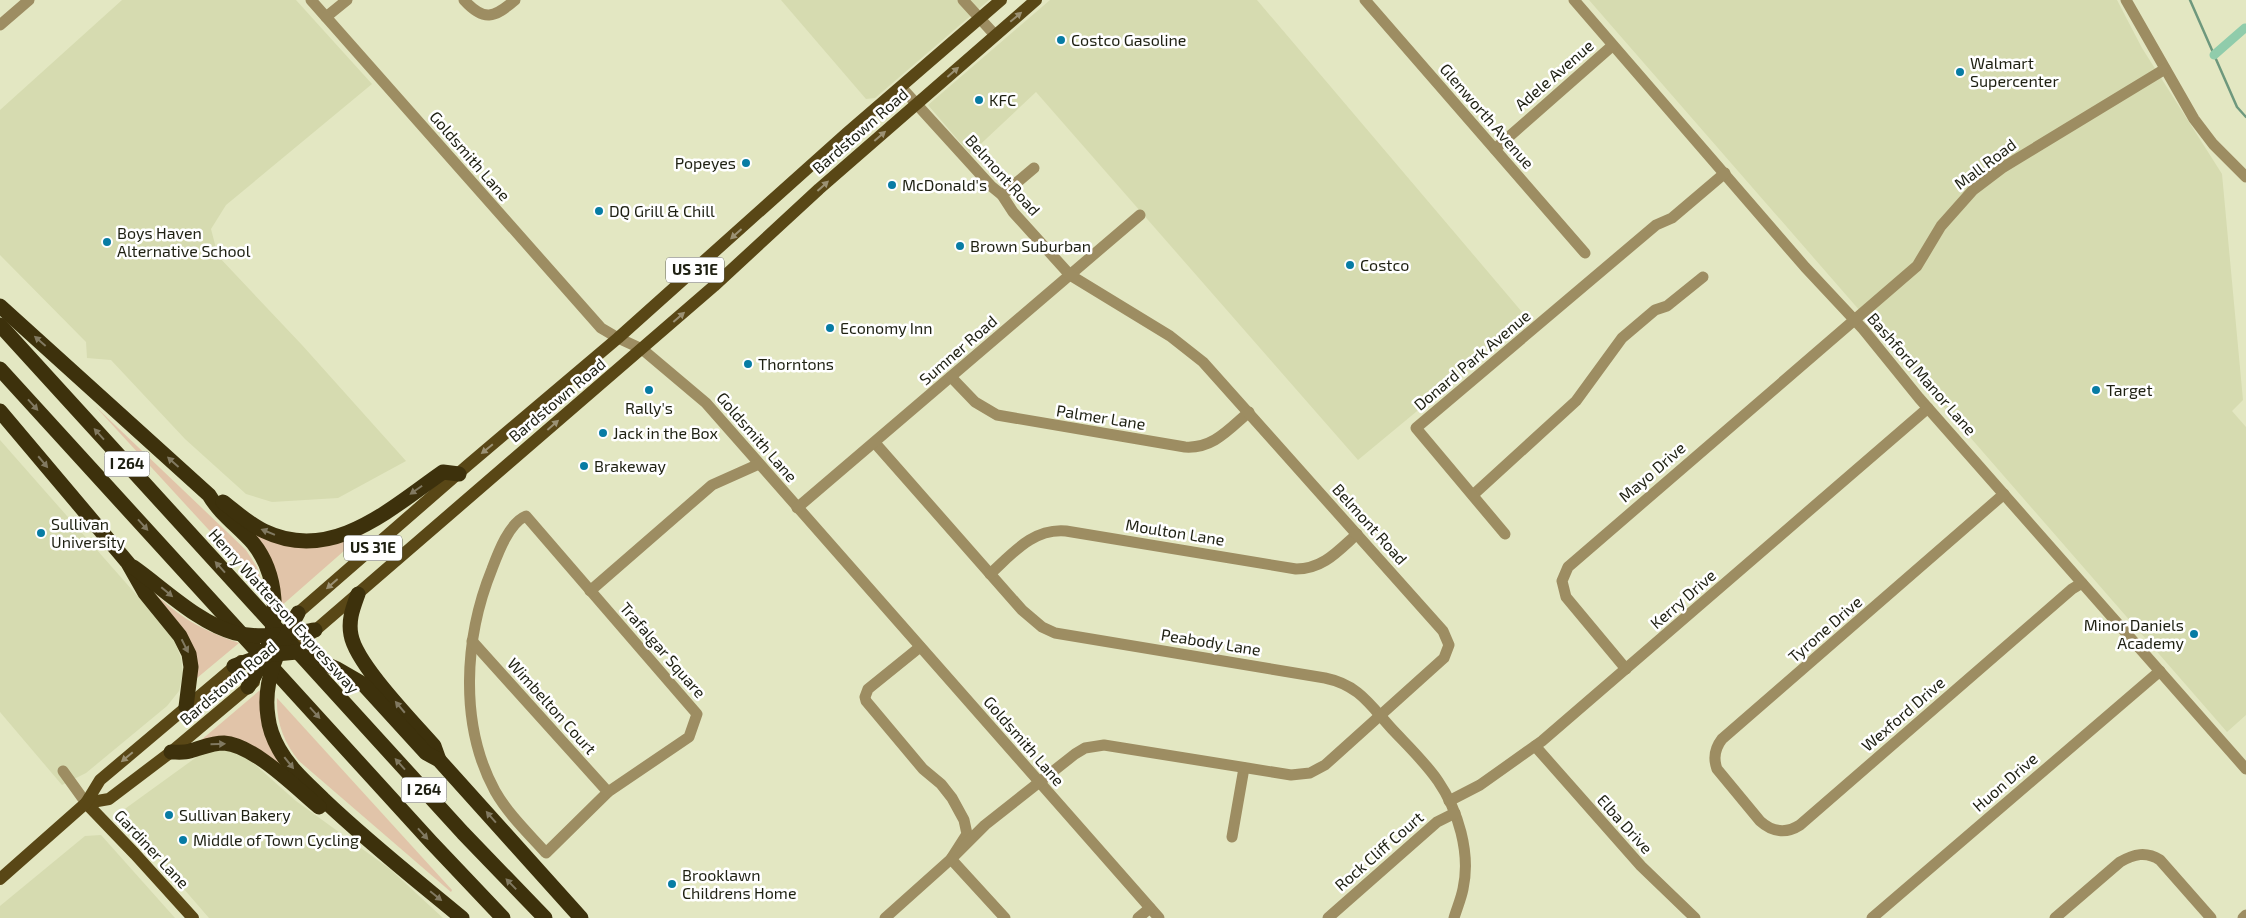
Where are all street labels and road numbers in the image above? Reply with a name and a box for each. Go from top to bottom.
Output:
street label: Adele Avenue [1511,35,1597,114]
street label: Glenworth Avenue [1436,59,1538,172]
street label: Bardstown Road [808,84,911,177]
street label: Goldsmith Lane [426,107,515,205]
street label: Belmont Road [962,130,1045,219]
street label: Mall Road [1950,134,2019,193]
road number: US 31E [666,258,724,282]
street label: Donard Park Avenue [1410,305,1534,414]
street label: Bashford Manor Lane [1864,309,1981,439]
street label: Sumner Road [915,311,1000,388]
street label: Bardstown Road [504,354,609,446]
street label: Goldsmith Lane [713,388,802,486]
street label: Palmer Lane [1055,400,1147,433]
street label: Mayo Drive [1615,438,1689,506]
road number: I 264 [104,452,150,476]
street label: Belmont Road [1329,479,1412,568]
street label: Moulton Lane [1124,514,1226,549]
street label: Henry Watterson Expressway [205,524,364,698]
road number: US 31E [344,536,402,560]
street label: Kerry Drive [1646,565,1719,632]
street label: Tyrone Drive [1784,591,1865,666]
street label: Trafalgar Square [617,598,710,701]
street label: Peabody Lane [1160,624,1262,659]
street label: Bardstown Road [175,637,280,729]
street label: Wimbelton Court [504,653,601,758]
street label: Wexford Drive [1857,672,1948,755]
street label: Goldsmith Lane [980,692,1069,790]
street label: Huon Drive [1968,748,2041,815]
road number: I 264 [402,778,446,802]
street label: Elba Drive [1594,790,1657,857]
street label: Gardiner Lane [111,805,194,892]
street label: Rock Cliff Court [1331,807,1427,894]

